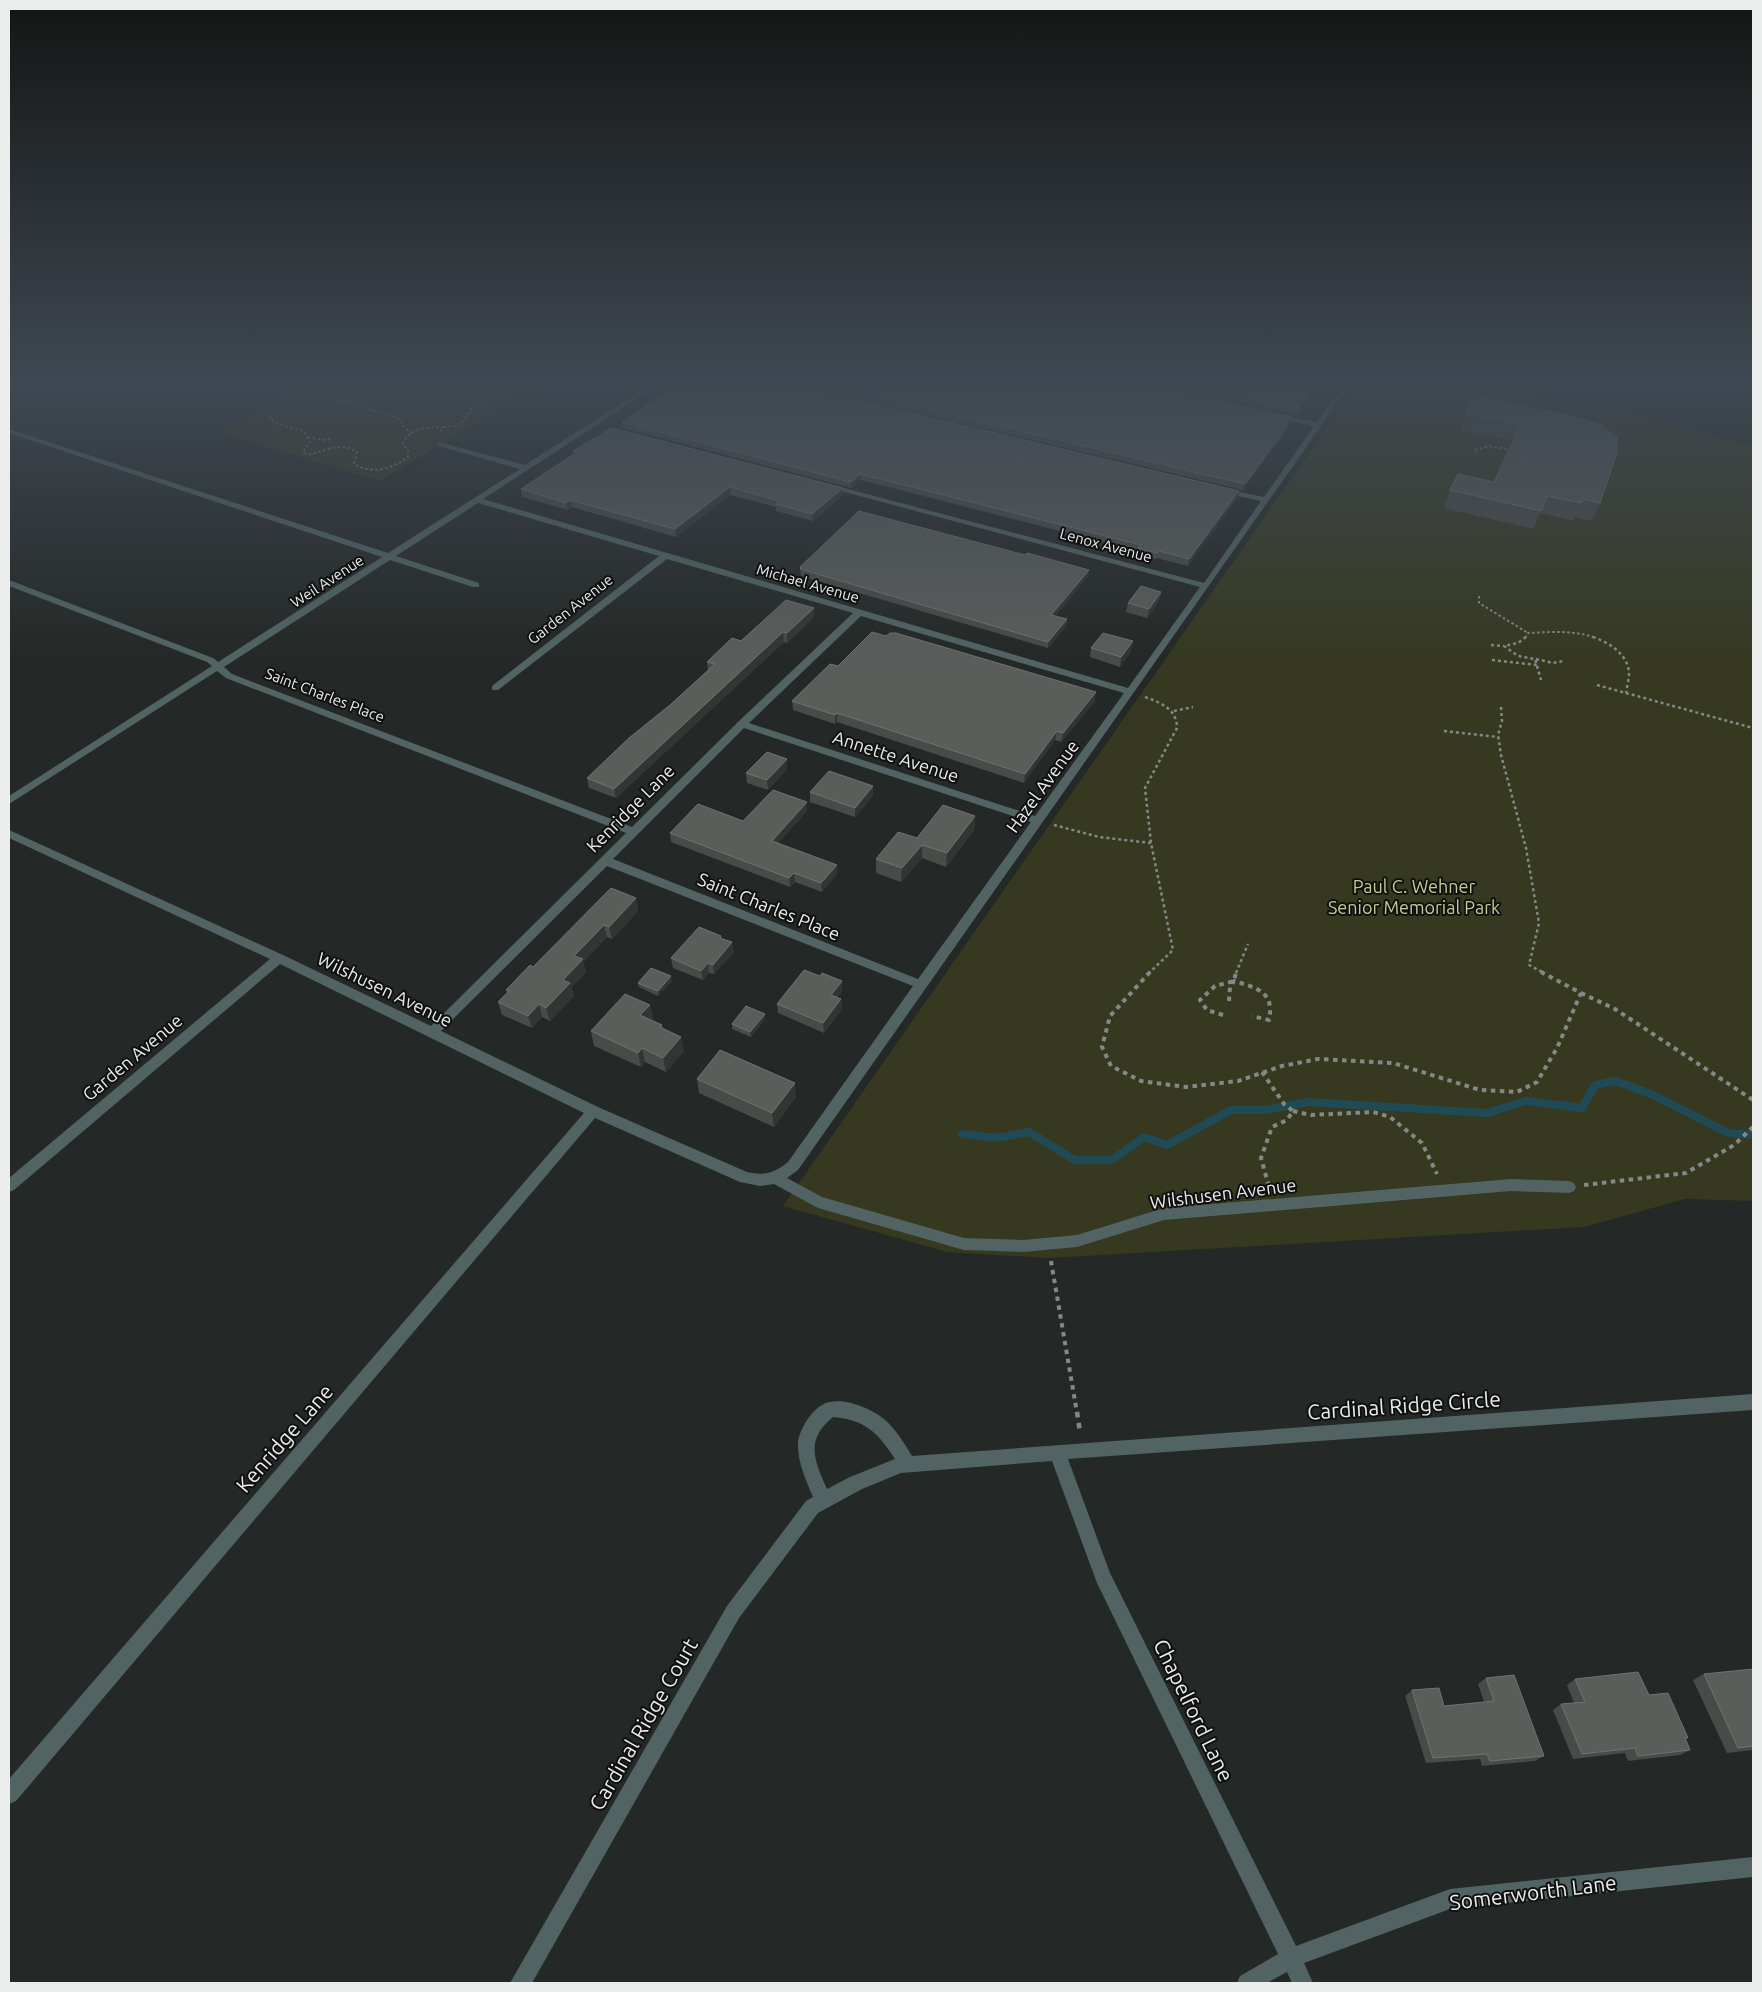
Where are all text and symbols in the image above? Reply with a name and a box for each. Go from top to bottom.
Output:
street label: Lenox Avenue [1058,525,1154,565]
street label: Weil Avenue [287,551,367,611]
street label: Michael Avenue [755,560,861,606]
street label: Garden Avenue [524,571,616,647]
street label: Saint Charles Place [263,664,387,726]
street label: Annette Avenue [831,726,961,786]
street label: Hazel Avenue [1002,736,1082,836]
street label: Kenridge Lane [582,760,678,856]
street label: Saint Charles Place [695,868,843,944]
park label: Paul C. Wehner Senior Memorial Park [1328,876,1500,917]
street label: Wilshusen Avenue [314,948,456,1030]
street label: Garden Avenue [78,1010,186,1104]
street label: Wilshusen Avenue [1149,1174,1297,1212]
street label: Kenridge Lane [231,1379,337,1497]
street label: Cardinal Ridge Circle [1306,1386,1502,1424]
street label: Cardinal Ridge Court [584,1634,702,1814]
street label: Chapelford Lane [1149,1635,1239,1785]
street label: Somerworth Lane [1448,1870,1618,1914]

